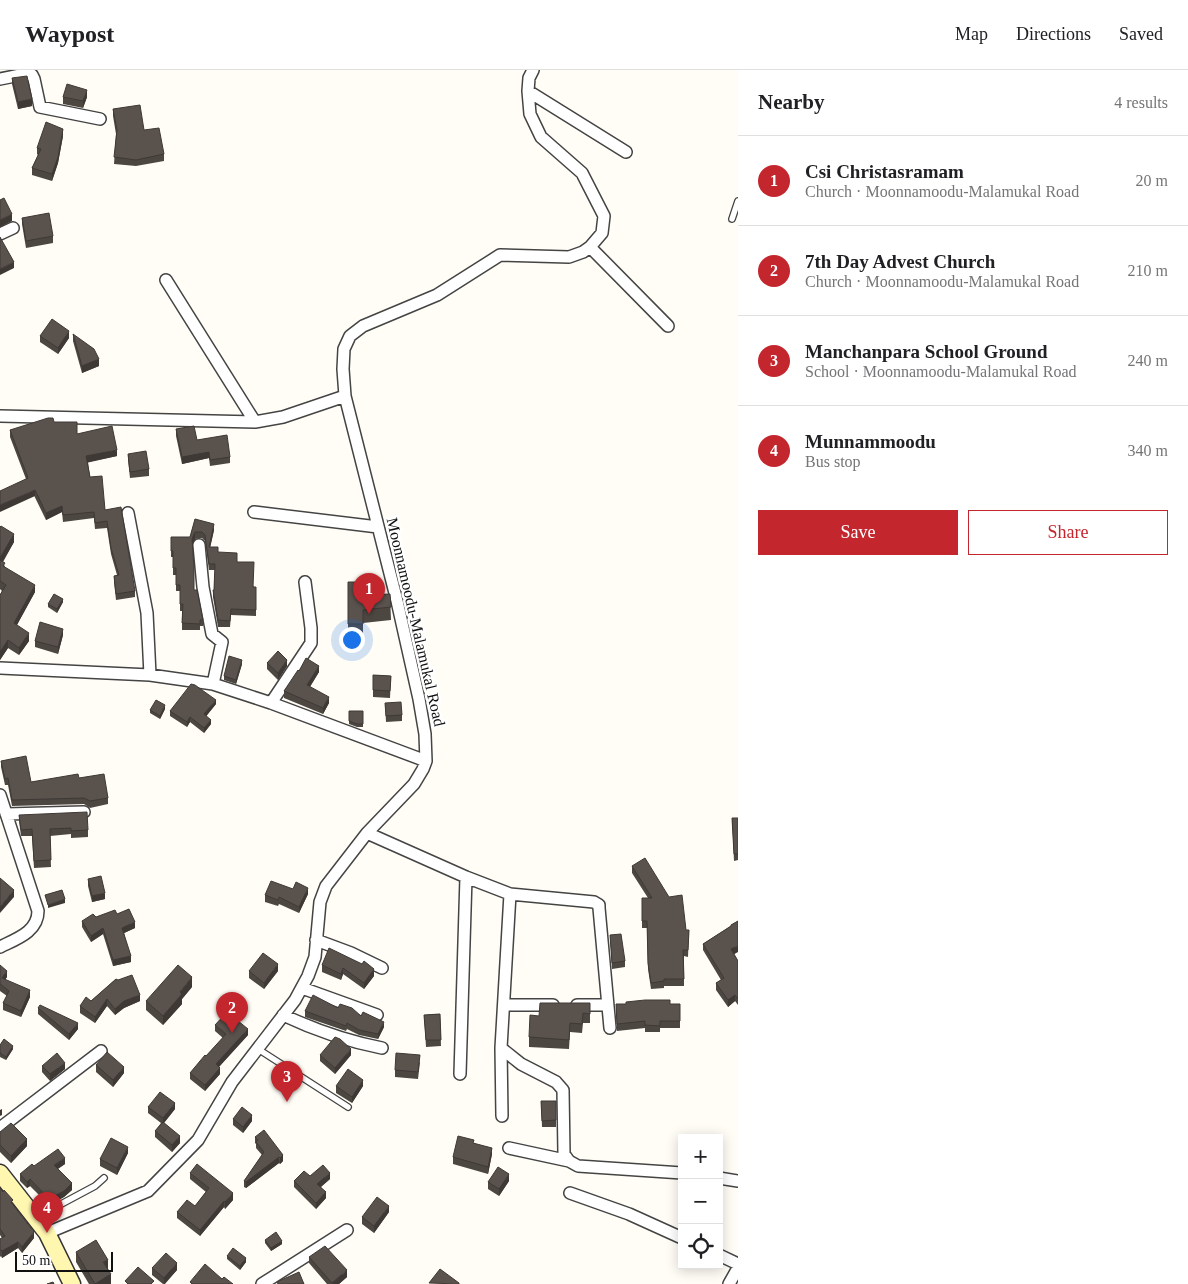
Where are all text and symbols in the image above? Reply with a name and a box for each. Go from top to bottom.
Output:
text: Waypost [25,21,114,47]
text: Map [955,24,988,44]
text: Directions [1016,24,1091,44]
text: Saved [1119,24,1163,44]
text: Nearby [758,90,825,114]
text: 4 results [1114,94,1168,111]
text: Csi Christasramam [805,161,964,182]
text: 1 [770,172,778,189]
text: 20 m [1136,172,1168,189]
text: Church · Moonnamoodu-Malamukal Road [805,183,1079,200]
text: 7th Day Advest Church [805,251,995,272]
text: 2 [770,262,778,279]
text: 210 m [1128,262,1168,279]
text: Church · Moonnamoodu-Malamukal Road [805,273,1079,290]
text: Manchanpara School Ground [805,341,1047,362]
text: 3 [770,352,778,369]
text: 240 m [1128,352,1168,369]
text: School · Moonnamoodu-Malamukal Road [805,363,1077,380]
text: Munnammoodu [805,431,936,452]
text: 4 [770,442,778,459]
text: 340 m [1128,442,1168,459]
text: Bus stop [805,453,861,470]
button: Save [758,510,958,555]
button: Share [968,510,1168,555]
street label: Moonnamoodu-Malamukal Road [384,516,448,728]
pin: 1 [353,573,385,614]
your location [339,627,365,653]
pin: 2 [216,992,248,1033]
pin: 3 [271,1061,303,1102]
map controls [678,1134,723,1269]
button: + [678,1134,723,1179]
button: − [678,1179,723,1224]
pin: 4 [31,1192,63,1233]
button: locate [678,1224,723,1269]
scale bar [15,1249,112,1272]
text: 50 m [22,1253,50,1268]

